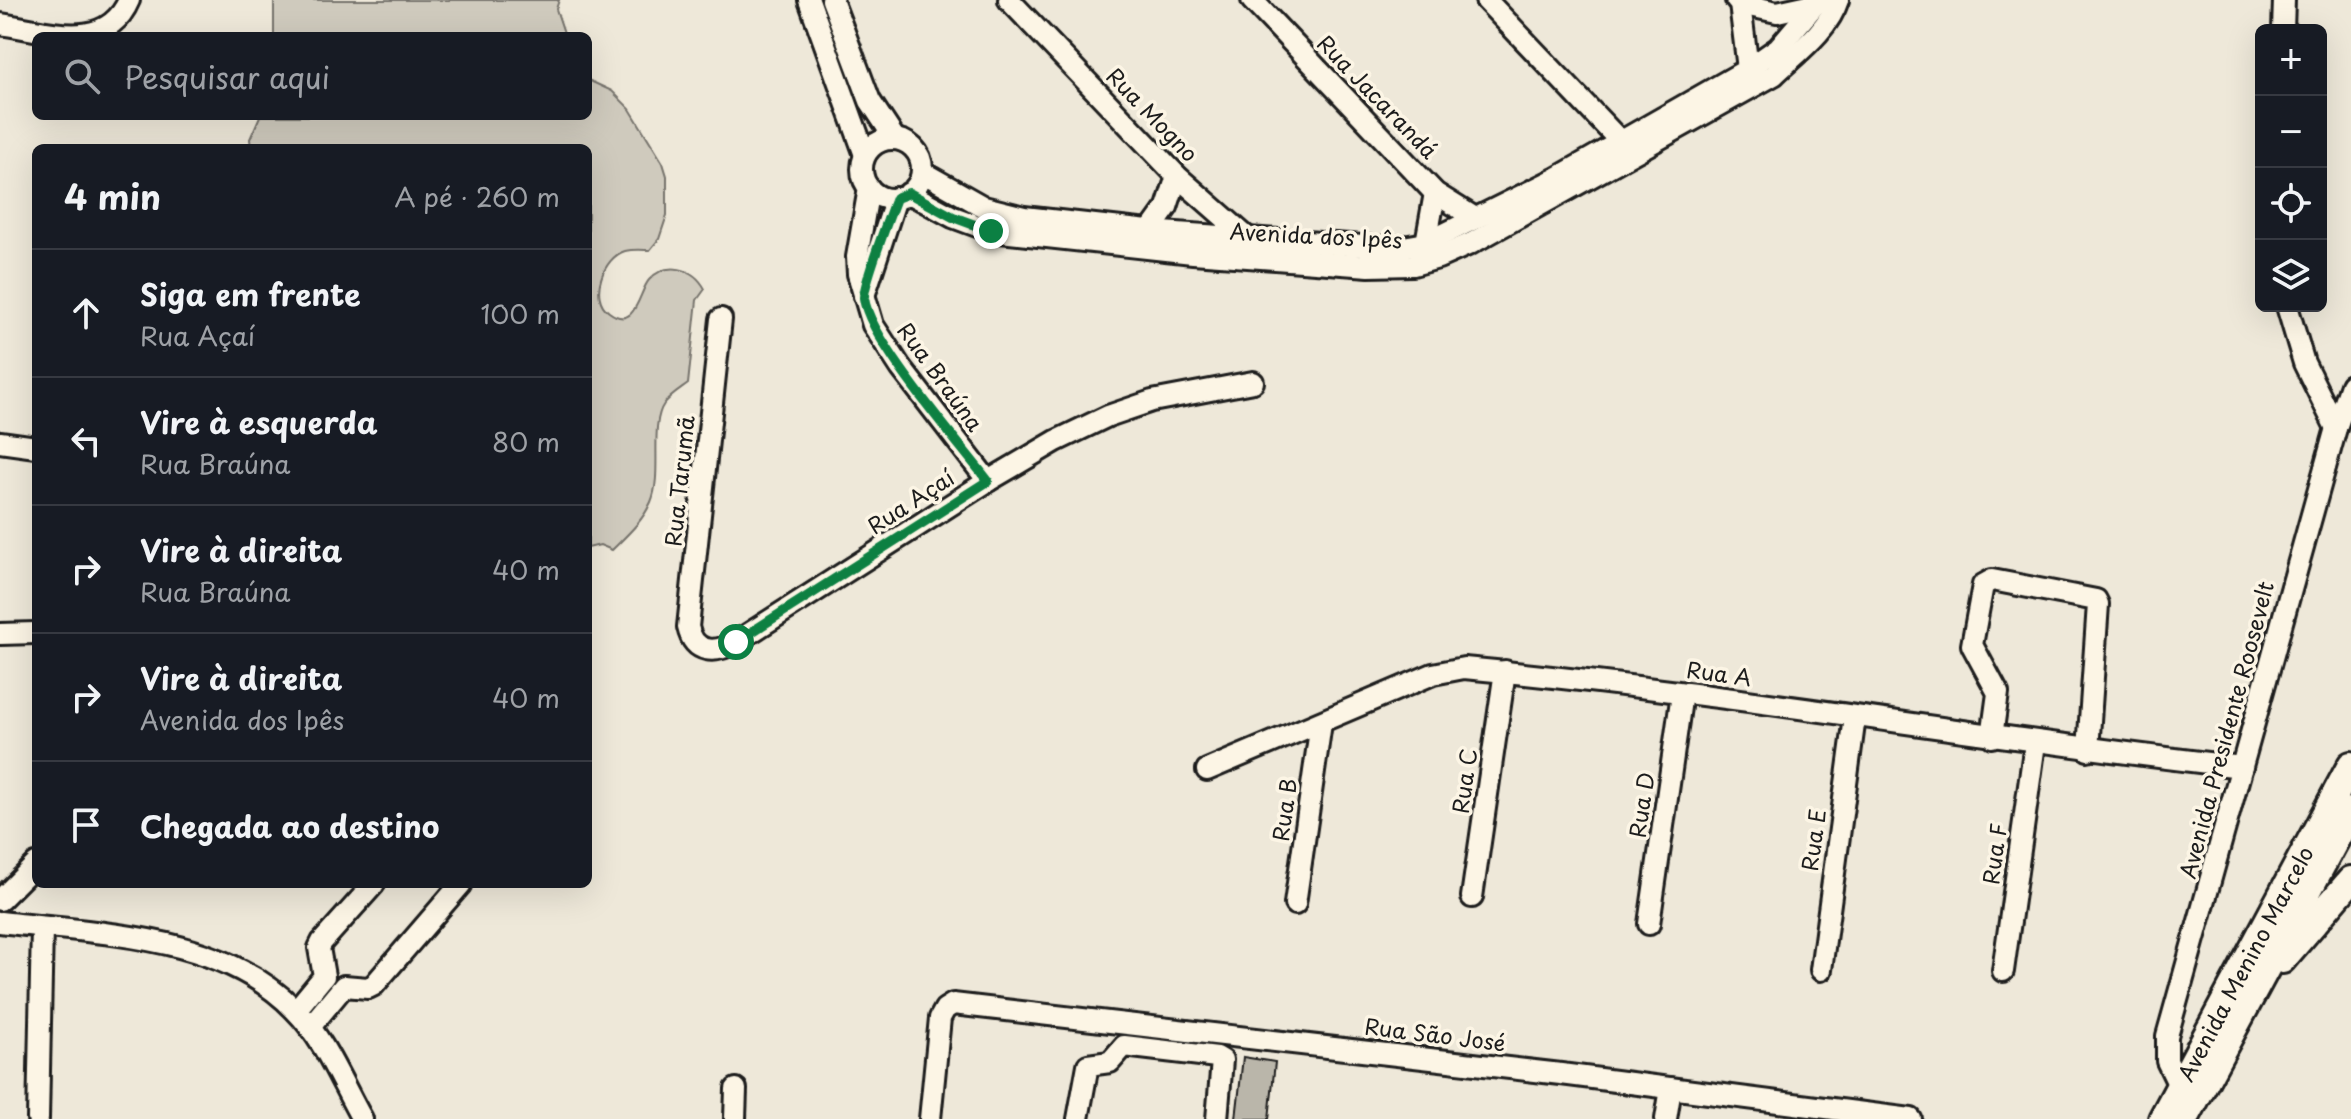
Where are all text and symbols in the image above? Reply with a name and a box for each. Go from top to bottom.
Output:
map controls [2255,24,2327,312]
button: + [2255,24,2327,96]
street label: Rua Jacarandá [1310,27,1446,166]
search box [32,32,592,120]
icon: search [60,54,104,98]
text: Pesquisar aqui [124,54,330,99]
street label: Rua Mogno [1100,59,1207,168]
button: − [2255,96,2327,168]
button: locate [2255,168,2327,240]
text: 4 min [64,170,161,222]
text: A pé · 260 m [395,177,560,216]
route end [973,213,1009,249]
street label: Avenida dos Ipês [1229,213,1403,256]
button: layers [2255,240,2327,312]
text: Siga em frente [140,271,361,316]
icon: ahead [64,291,108,335]
text: 100 m [480,294,560,333]
street label: Rua Braúna [890,315,992,438]
text: Rua Açaí [140,316,255,355]
text: Vire à esquerda [140,399,378,444]
street label: Rua Tarumã [655,413,702,548]
icon: left [64,419,108,463]
text: 80 m [492,422,560,461]
text: Rua Braúna [140,444,291,483]
street label: Rua Açaí [860,460,961,541]
text: Vire à direita [140,527,342,572]
icon: right [64,547,108,591]
text: 40 m [492,550,560,589]
text: Rua Braúna [140,572,291,611]
street label: Avenida Presidente Roosevelt [2170,577,2281,882]
route start [718,624,754,660]
street label: Rua A [1685,652,1754,693]
text: Vire à direita [140,655,342,700]
icon: right [64,675,108,719]
text: 40 m [492,678,560,717]
text: Avenida dos Ipês [140,700,344,739]
street label: Rua C [1443,746,1484,815]
street label: Rua D [1620,770,1661,840]
street label: Rua B [1263,776,1304,843]
icon: arrive [64,803,108,847]
text: Chegada ao destino [140,803,439,848]
street label: Rua E [1792,807,1833,873]
street label: Rua F [1973,821,2014,886]
street label: Avenida Menino Marcelo [2169,840,2321,1087]
street label: Rua São José [1363,1008,1508,1059]

